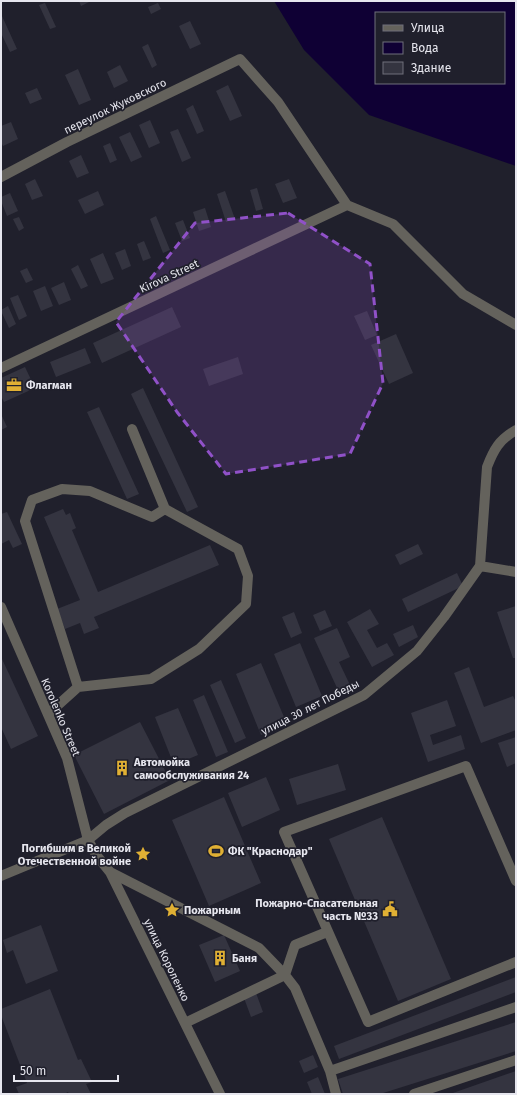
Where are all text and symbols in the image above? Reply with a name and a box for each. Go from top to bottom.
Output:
legend [375,12,505,84]
text: Улица [411,21,445,35]
text: Вода [411,41,438,55]
text: Здание [411,61,451,75]
street label: переулок Жуковского [62,76,169,137]
street label: Kirova Street [138,257,201,296]
office icon: Флагман [5,376,23,394]
place label: Флагман [26,379,72,392]
street label: Korolenko Street [38,676,83,758]
street label: улица 30 лет Победы [259,677,361,738]
place label: Автомойка самообслуживания 24 [133,756,249,782]
building icon: Автомойка самообслуживания 24 [113,759,131,777]
place label: Погибшим в Великой Отечественной войне [18,842,131,868]
sports icon: ФК "Краснодар" [207,842,225,860]
place icon: Погибшим в Великой Отечественной войне [134,845,152,863]
place label: ФК "Краснодар" [228,845,313,858]
place label: Пожарно-Спасательная часть №33 [255,897,378,923]
public building icon: Пожарно-Спасательная часть №33 [381,900,399,918]
place icon: Пожарным [163,901,181,919]
place label: Пожарным [184,904,241,917]
street label: улица Короленко [141,917,192,1004]
building icon: Баня [211,949,229,967]
place label: Баня [232,952,257,965]
scale bar [14,1057,118,1083]
text: 50 m [20,1064,46,1078]

